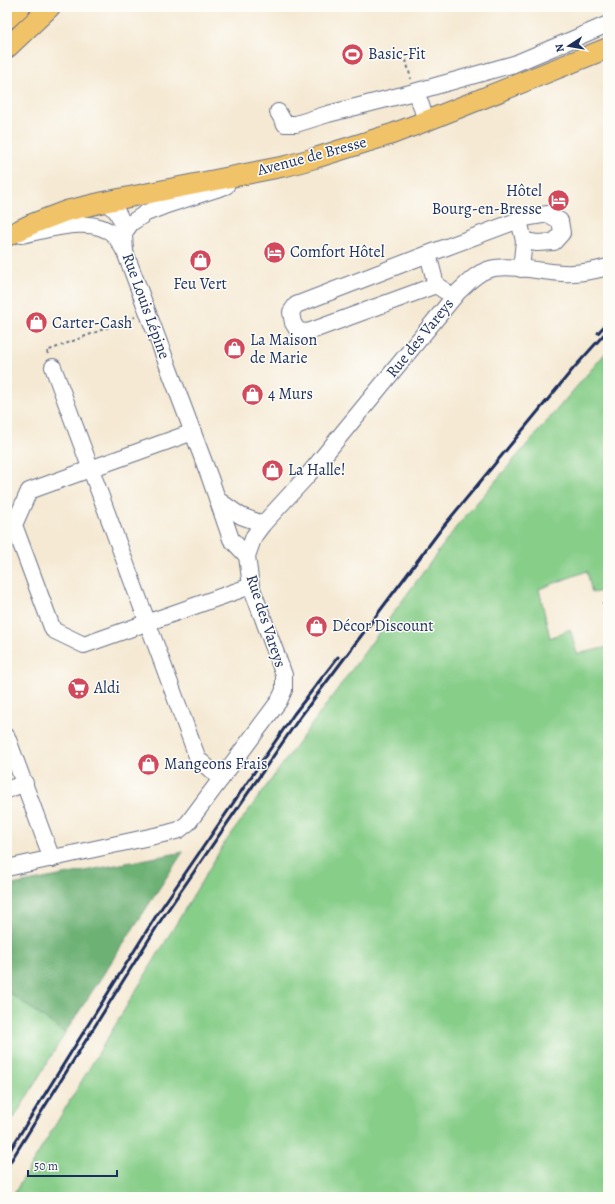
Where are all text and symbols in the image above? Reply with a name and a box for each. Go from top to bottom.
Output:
north arrow [549,26,589,66]
sports icon: Basic-Fit [340,41,366,67]
text: N [552,42,568,53]
place label: Basic-Fit [368,43,426,65]
street label: Avenue de Bresse [254,131,369,181]
place label: Hôtel Bourg-en-Bresse [432,180,542,220]
hotel icon: Hôtel Bourg-en-Bresse [545,187,571,213]
hotel icon: Comfort Hôtel [261,239,287,265]
place label: Comfort Hôtel [290,241,385,263]
shop icon: Feu Vert [187,248,213,274]
street label: Rue Louis Lépine [117,250,175,362]
place label: Feu Vert [173,273,227,295]
street label: Rue des Vareys [381,294,459,382]
shop icon: Carter-Cash [23,310,49,336]
place label: Carter-Cash [52,312,133,334]
place label: La Maison de Marie [250,329,317,369]
shop icon: La Maison de Marie [222,336,248,362]
shop icon: 4 Murs [239,381,265,407]
place label: 4 Murs [268,383,313,405]
shop icon: La Halle! [260,457,286,483]
place label: La Halle! [288,459,345,481]
street label: Rue des Vareys [241,572,291,670]
shop icon: Décor Discount [304,613,330,639]
place label: Décor Discount [332,615,434,637]
supermarket icon: Aldi [65,675,91,701]
place label: Aldi [93,677,120,699]
shop icon: Mangeons Frais [136,751,162,777]
place label: Mangeons Frais [164,753,267,775]
scale bar [28,1152,117,1178]
text: 50 m [34,1158,58,1174]

